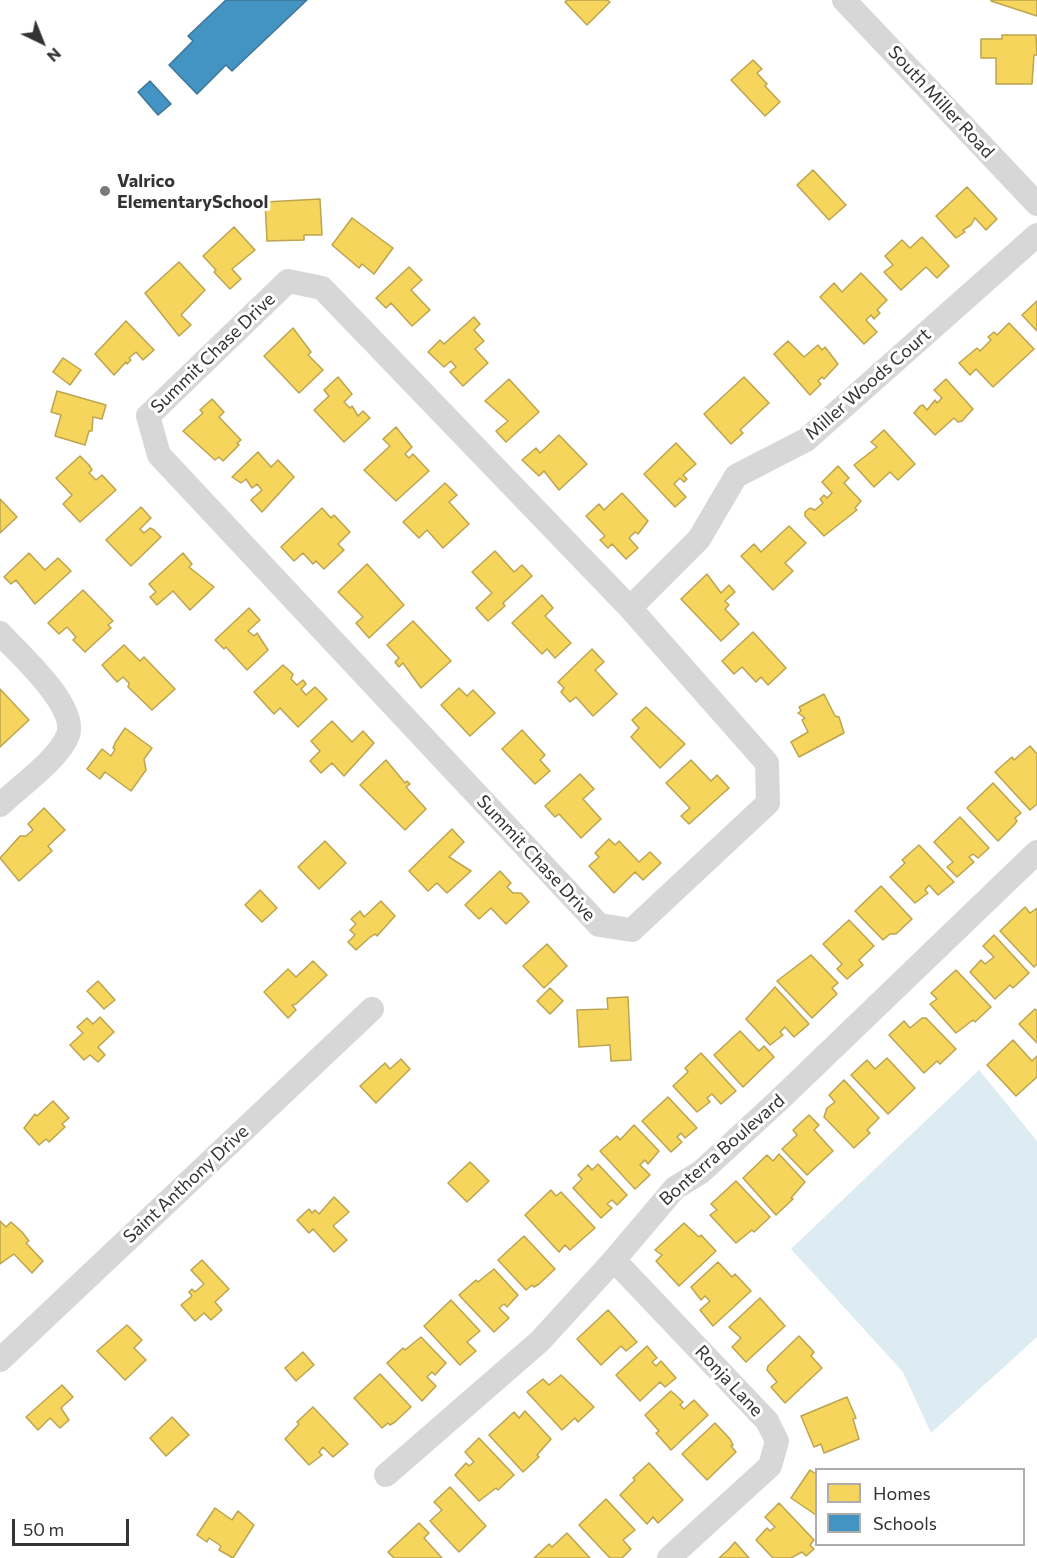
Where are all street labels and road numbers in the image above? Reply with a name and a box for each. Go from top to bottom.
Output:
street label: South Miller Road [883,41,999,163]
street label: Summit Chase Drive [146,288,280,418]
street label: Miller Woods Court [801,324,935,444]
street label: Summit Chase Drive [472,791,600,925]
street label: Bonterra Boulevard [655,1090,789,1210]
street label: Saint Anthony Drive [119,1120,253,1248]
street label: Ronja Lane [691,1341,767,1421]

